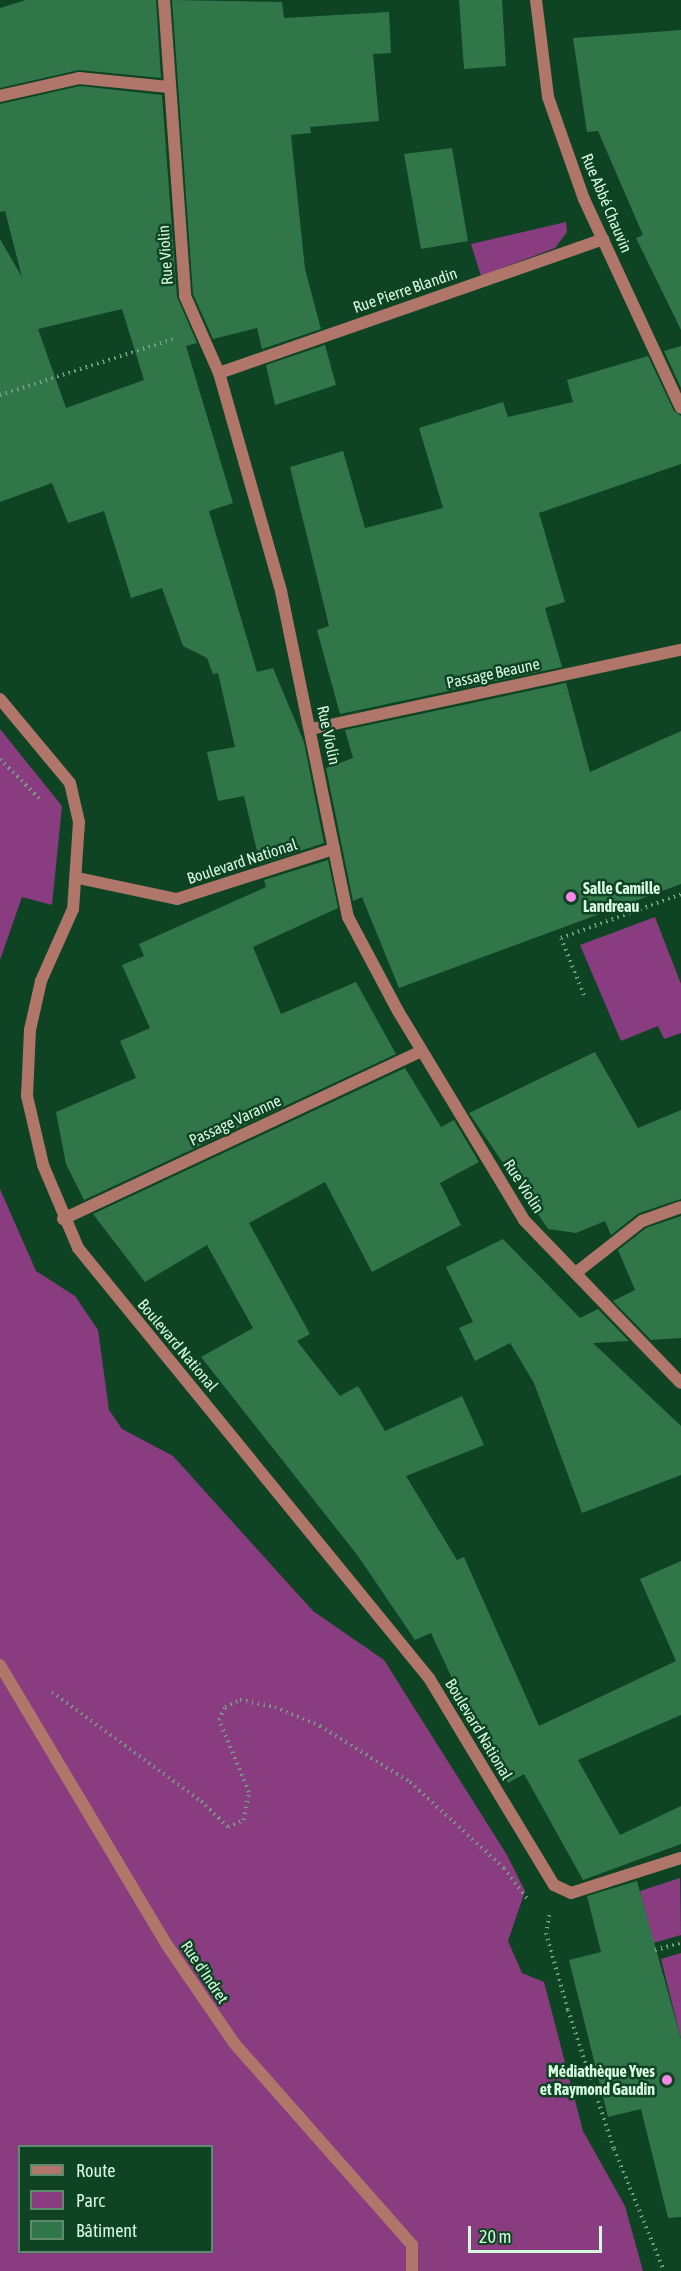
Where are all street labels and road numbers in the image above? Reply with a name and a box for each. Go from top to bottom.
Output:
street label: Rue Abbé Chauvin [577,151,637,255]
street label: Rue Violin [153,224,177,286]
street label: Rue Pierre Blandin [351,263,459,317]
street label: Passage Beaune [445,654,541,692]
street label: Rue Violin [313,704,345,766]
street label: Boulevard National [185,834,299,888]
street label: Passage Varanne [186,1090,284,1150]
street label: Rue Violin [500,1156,548,1216]
street label: Boulevard National [134,1295,222,1395]
street label: Boulevard National [441,1675,517,1783]
street label: Rue d'Indret [177,1937,233,2007]

